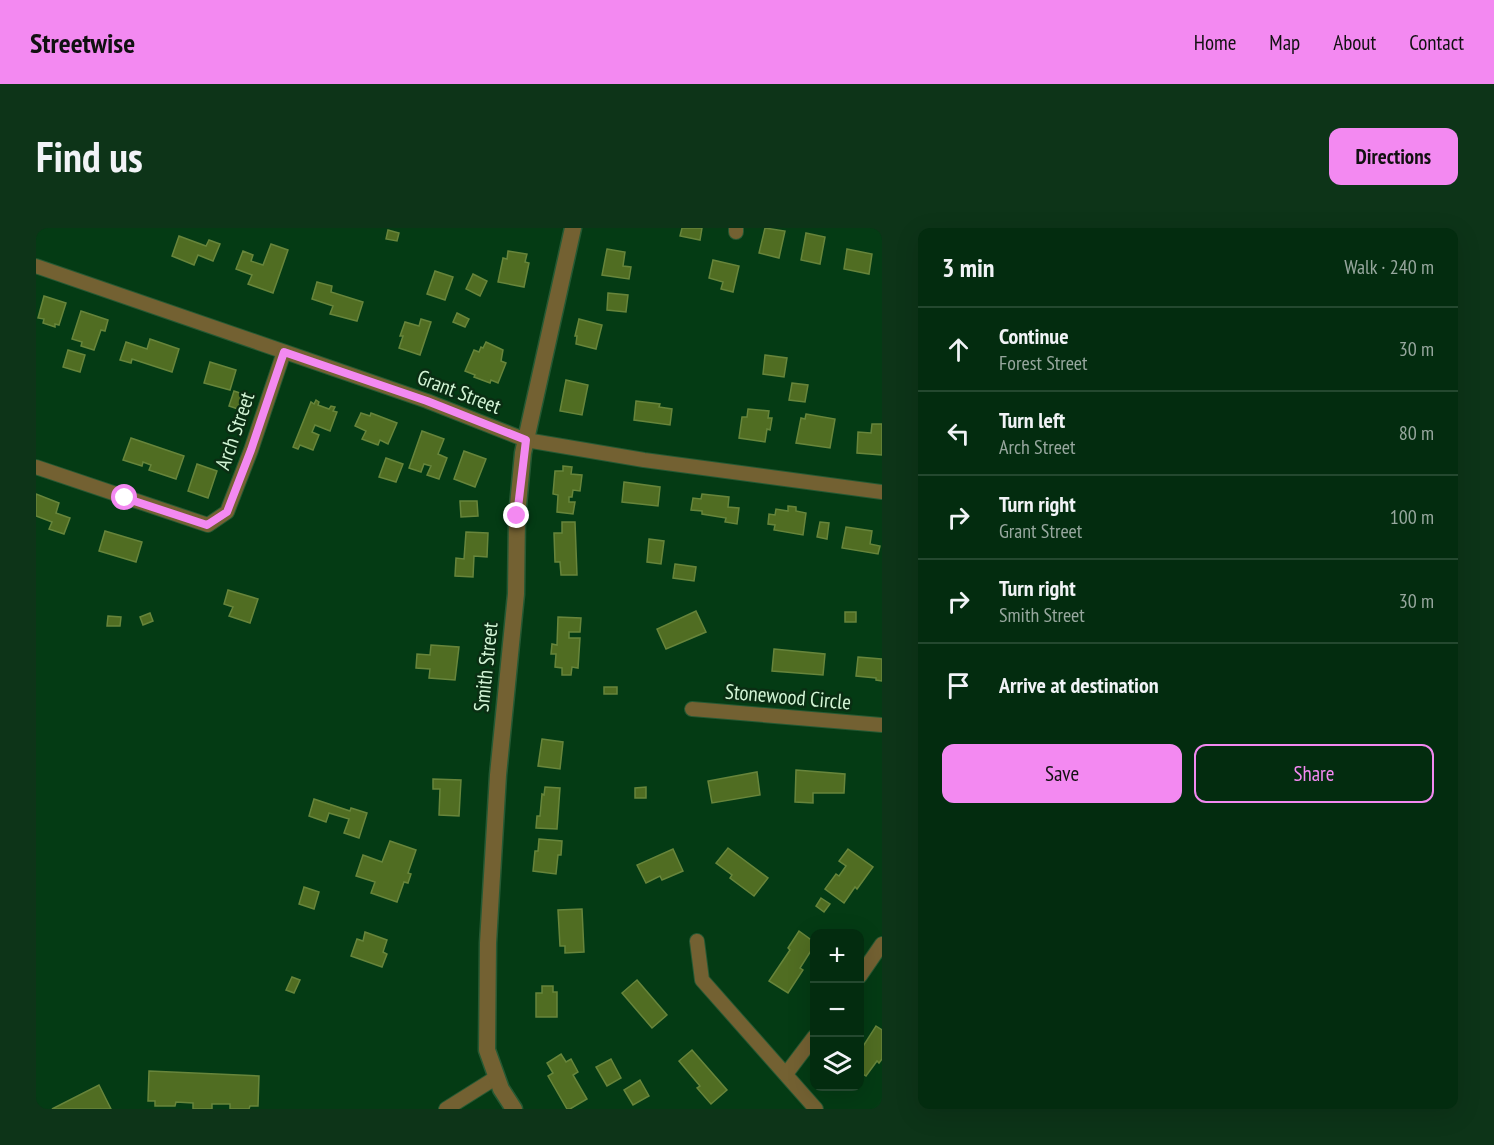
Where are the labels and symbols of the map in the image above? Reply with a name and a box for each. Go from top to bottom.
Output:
street label: Grant Street [414,363,505,420]
street label: Arch Street [209,388,260,473]
route start [111,484,137,510]
route end [503,502,529,528]
street label: Smith Street [467,620,504,713]
street label: Stonewood Circle [724,678,852,715]

